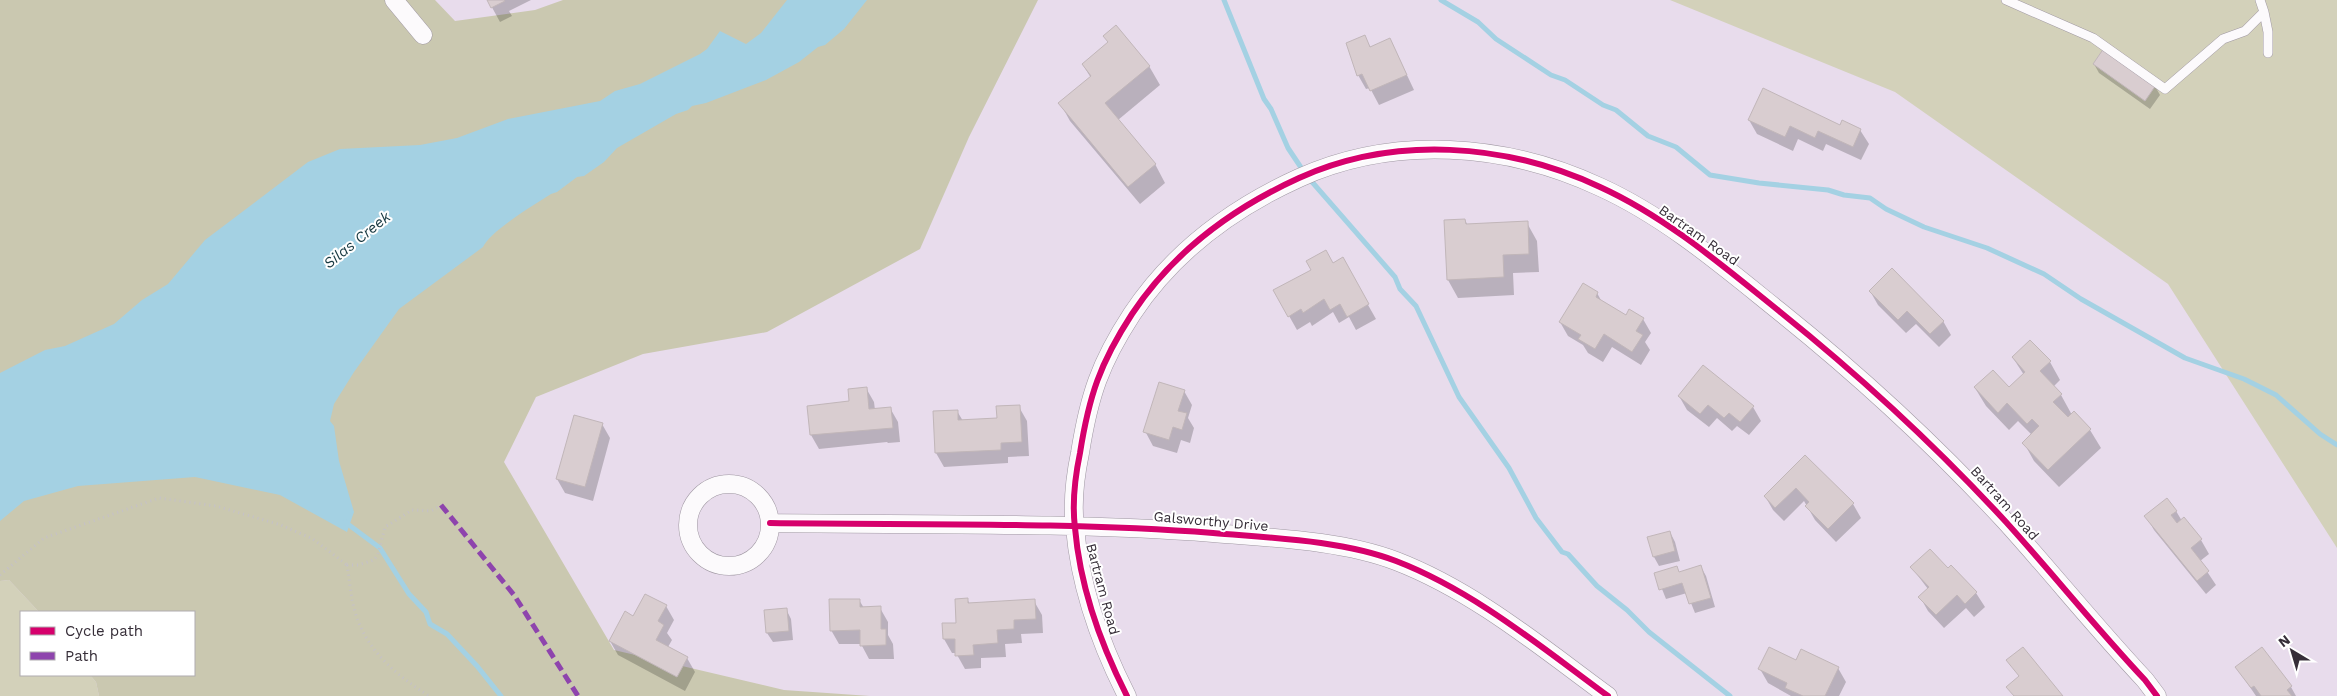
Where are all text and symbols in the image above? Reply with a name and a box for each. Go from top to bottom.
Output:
street label: Bartram Road [1656,201,1742,269]
water label: Silas Creek [320,207,395,272]
street label: Bartram Road [1968,463,2042,543]
street label: Galsworthy Drive [1153,508,1269,534]
street label: Bartram Road [1083,542,1123,636]
legend [20,611,195,676]
text: Cycle path [65,622,143,640]
north arrow [2267,626,2317,676]
text: N [2275,631,2293,650]
text: Path [65,647,98,665]

